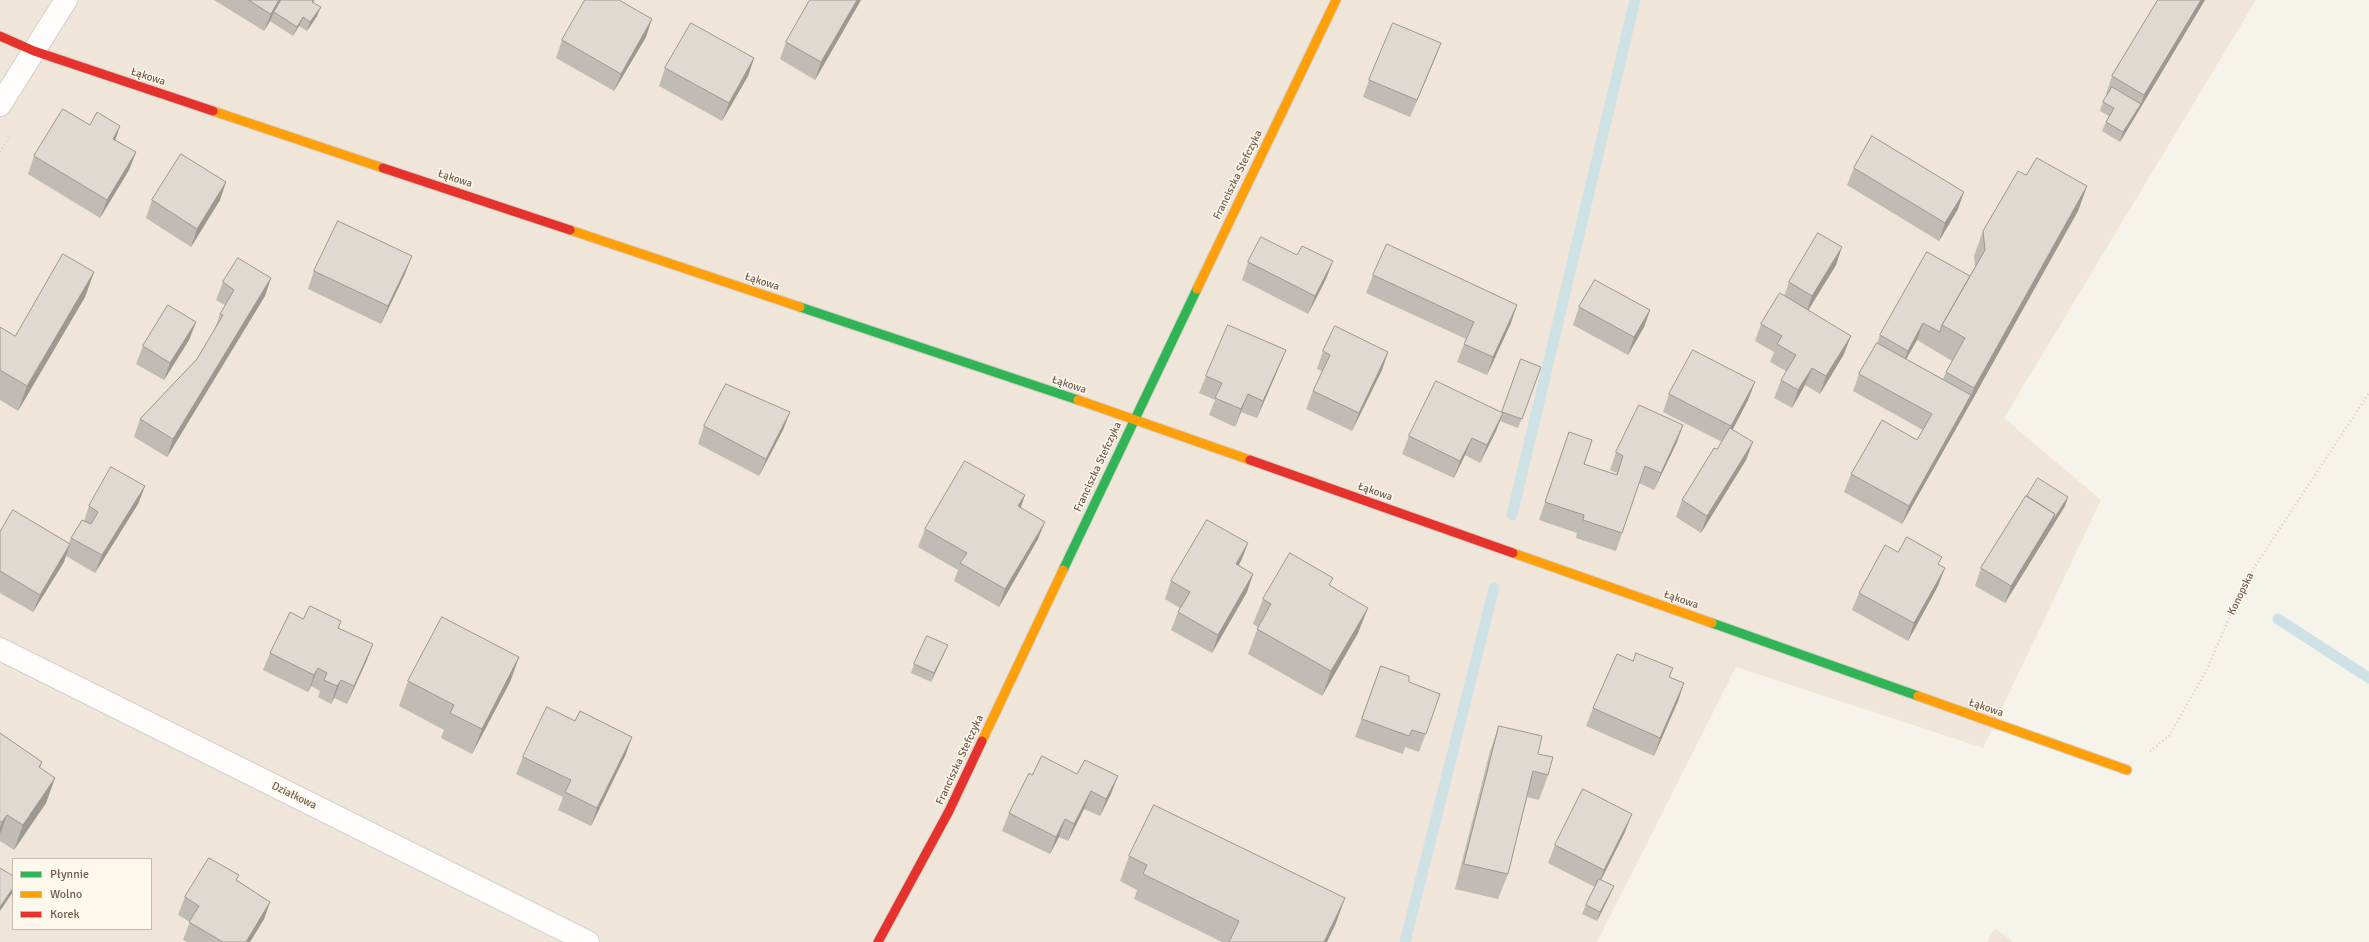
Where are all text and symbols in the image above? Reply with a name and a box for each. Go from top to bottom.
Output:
street label: Łąkowa [129,65,167,89]
street label: Franciszka Stefczyka [1211,128,1265,222]
street label: Łąkowa [436,167,474,191]
street label: Łąkowa [743,270,781,294]
street label: Łąkowa [1050,373,1088,397]
street label: Franciszka Stefczyka [1071,420,1125,514]
street label: Łąkowa [1356,480,1394,504]
street label: Konopska [2225,571,2257,617]
street label: Łąkowa [1662,588,1700,612]
street label: Łąkowa [1967,696,2005,720]
street label: Franciszka Stefczyka [933,713,987,807]
street label: Działkowa [269,779,319,813]
legend [12,858,152,930]
text: Płynnie [50,867,89,882]
text: Wolno [50,887,82,902]
text: Korek [50,907,79,922]

